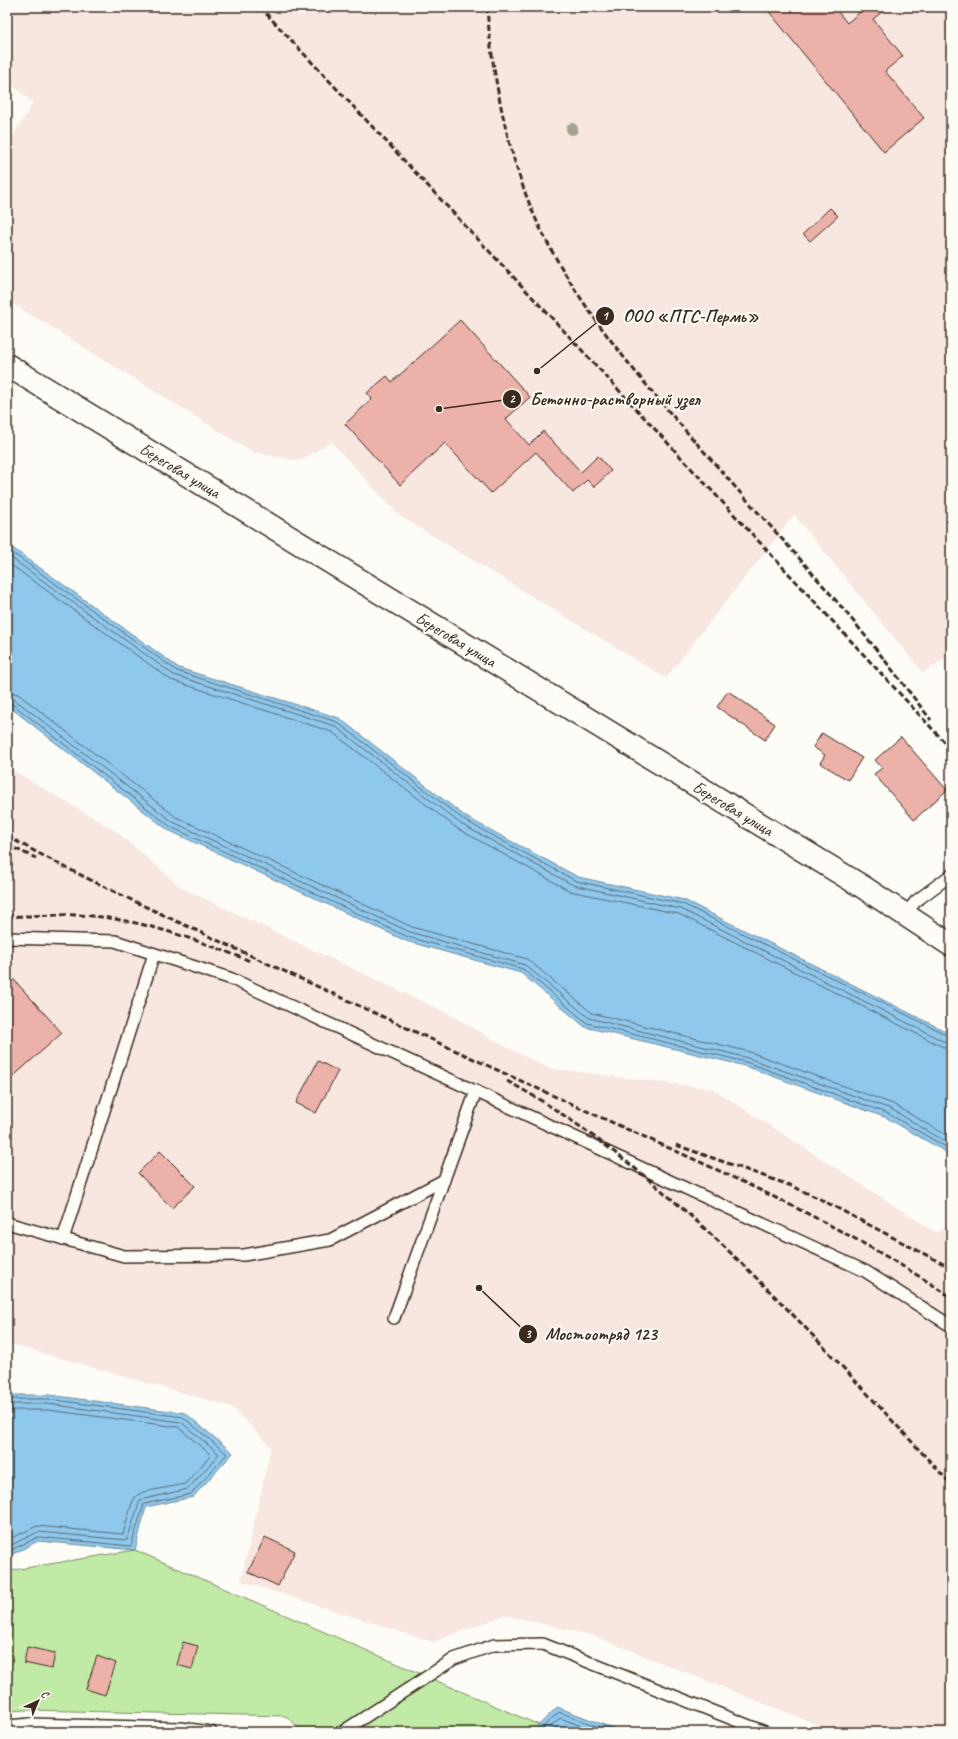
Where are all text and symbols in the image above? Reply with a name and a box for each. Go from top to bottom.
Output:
callout: ООО «ПГС-Пермь» [595,301,767,331]
text: ООО «ПГС-Пермь» [623,305,759,327]
text: 1 [602,308,609,324]
callout: Бетонно-растворный узел [502,384,709,414]
text: Бетонно-растворный узел [530,388,702,411]
text: 2 [509,391,516,407]
street label: Береговая улица [136,438,225,503]
street label: Береговая улица [412,607,501,672]
street label: Береговая улица [689,776,778,841]
callout: Мостоотряд 123 [518,1319,665,1349]
text: Мостоотряд 123 [545,1323,659,1345]
text: 3 [525,1326,532,1342]
north arrow [18,1681,58,1721]
text: С [38,1687,53,1702]

